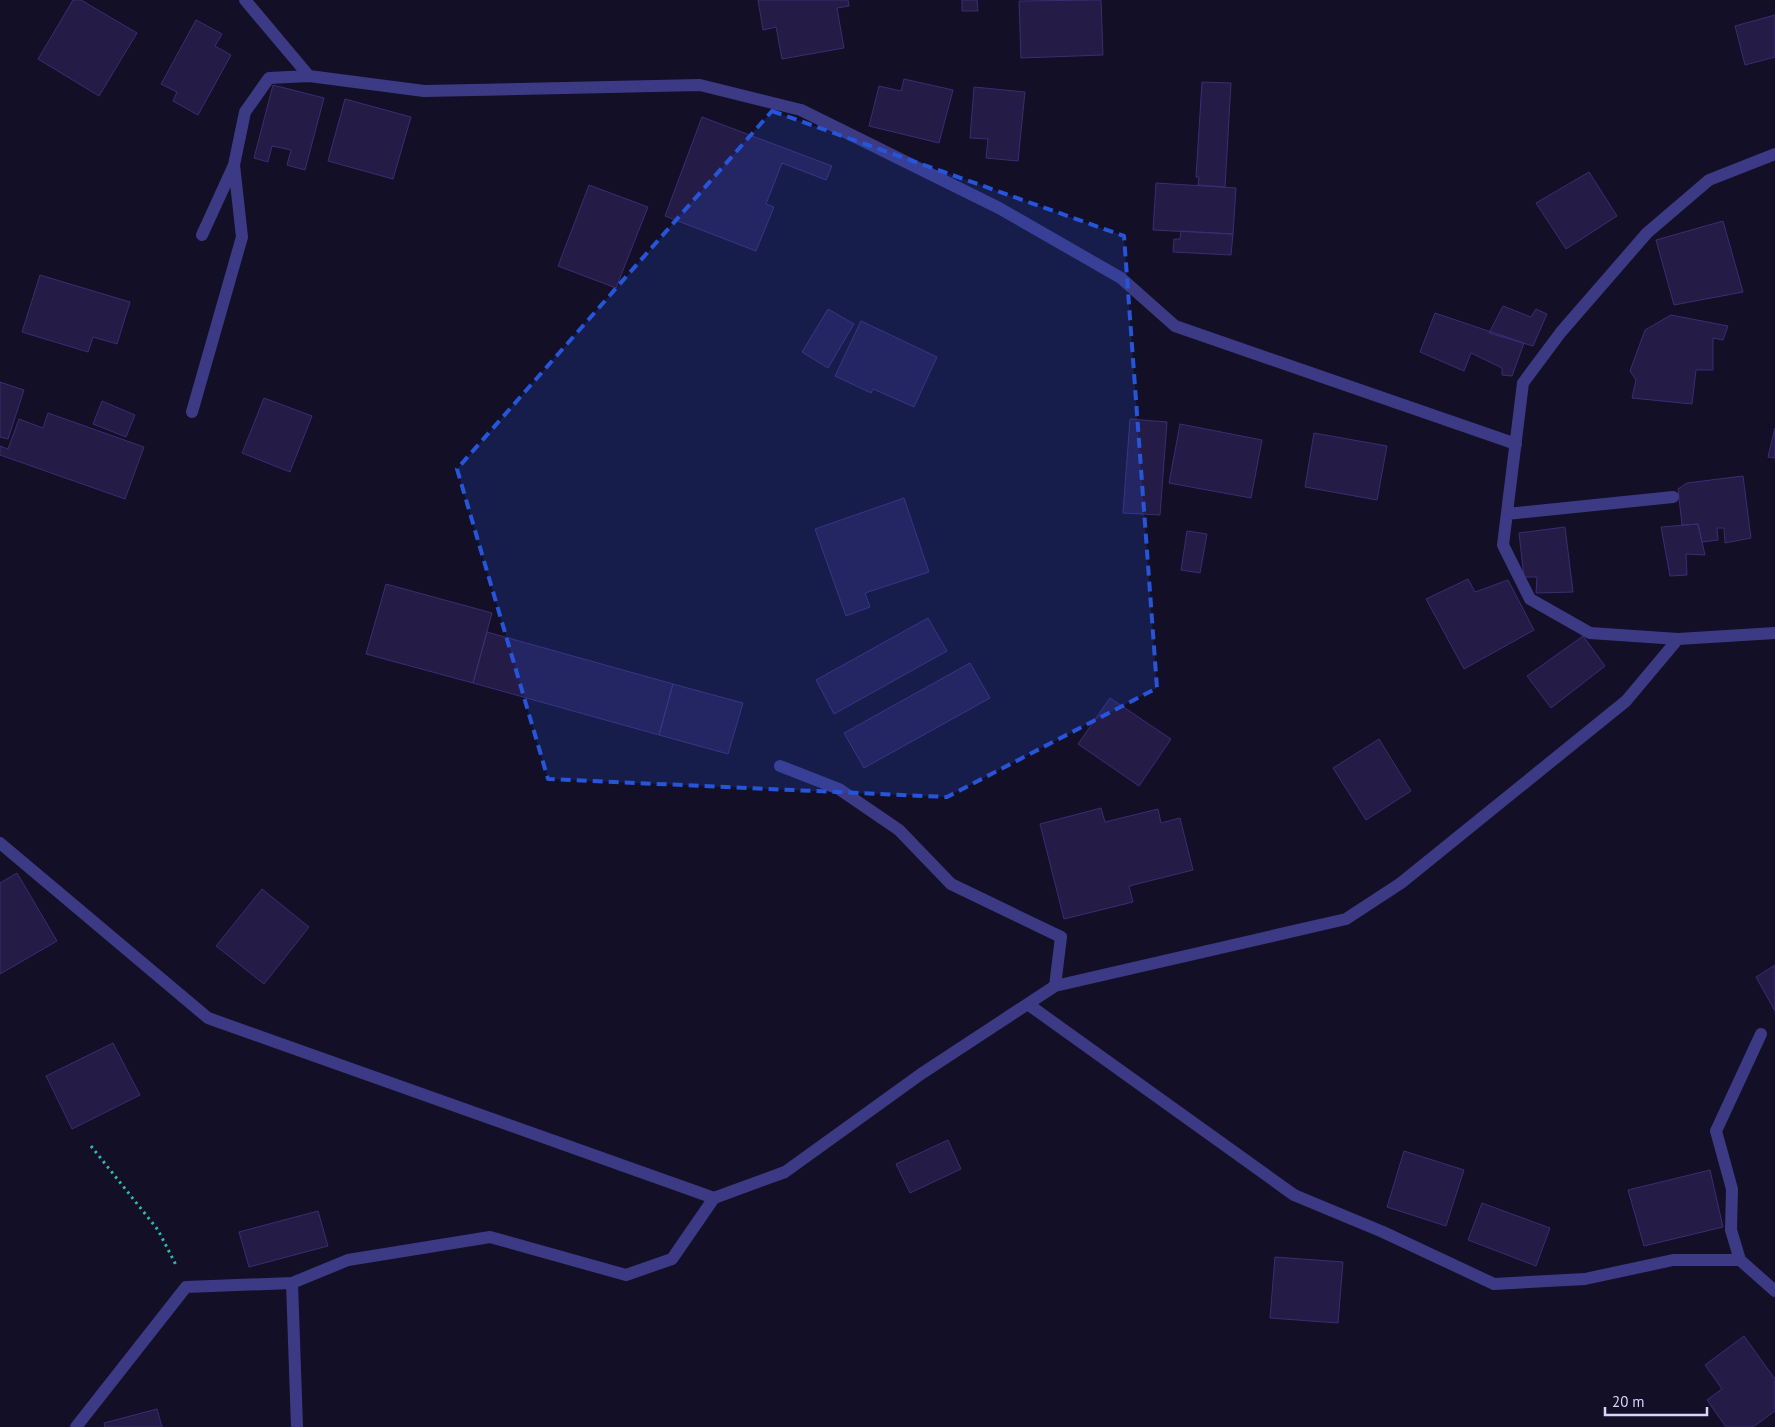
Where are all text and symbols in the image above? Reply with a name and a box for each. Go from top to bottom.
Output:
scale bar [1605,1384,1708,1416]
text: 20 m [1612,1392,1645,1411]

